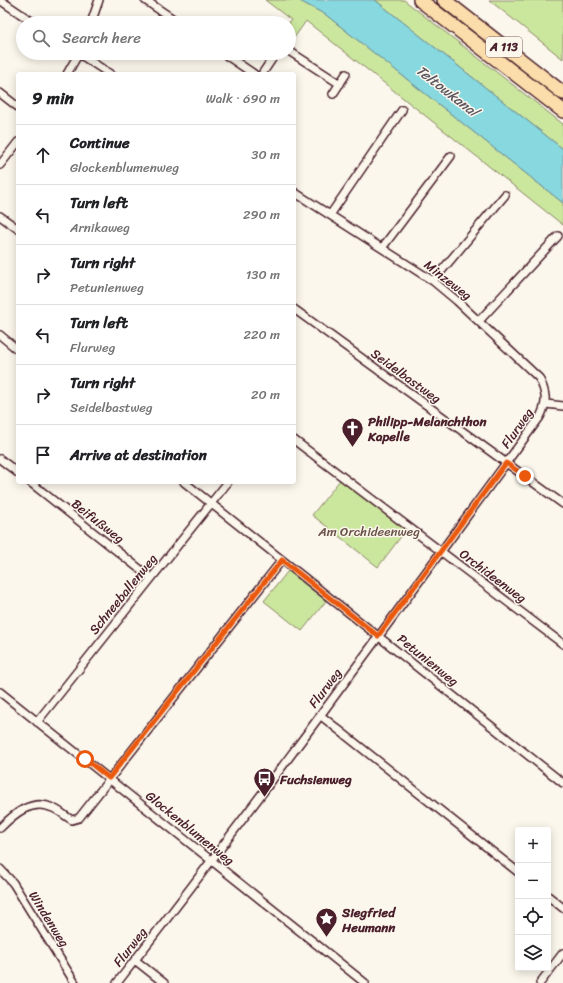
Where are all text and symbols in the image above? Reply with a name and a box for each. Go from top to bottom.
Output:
search box [16,16,296,60]
text: Search here [62,25,141,51]
icon: search [30,27,52,49]
road number: A 113 [486,37,522,57]
water label: Teltowkanal [410,58,486,125]
text: 9 min [32,83,74,113]
text: Walk · 690 m [206,87,280,110]
text: Continue [70,130,130,156]
text: 30 m [251,143,280,166]
icon: ahead [32,144,54,166]
text: Glockenblumenweg [70,156,179,179]
text: Turn left [70,190,128,216]
text: 290 m [243,203,280,226]
icon: left [32,204,54,226]
text: Arnikaweg [70,216,130,239]
text: Turn right [70,250,135,276]
street label: Minzeweg [419,254,477,307]
text: 130 m [246,263,280,286]
icon: right [32,264,54,286]
text: Petunienweg [70,276,144,299]
text: Turn left [70,310,128,336]
text: 220 m [243,323,280,346]
icon: left [32,324,54,346]
text: Flurweg [70,336,115,359]
street label: Seidelbastweg [366,342,447,410]
text: Turn right [70,370,135,396]
text: 20 m [251,383,280,406]
icon: right [32,384,54,406]
text: Seidelbastweg [70,396,153,419]
street label: Flurweg [495,402,540,453]
place label: Philipp-Melanchthon Kapelle [367,410,487,448]
church icon: Philipp-Melanchthon Kapelle [339,415,365,448]
text: Arrive at destination [70,442,207,468]
icon: arrive [32,444,54,466]
route end [516,467,534,485]
street label: Beifußweg [66,493,130,550]
park label: Am Orchideenweg [317,520,420,543]
street label: Orchideenweg [454,543,532,609]
street label: Schneeballenweg [83,548,163,640]
street label: Petunienweg [392,628,464,692]
street label: Flurweg [302,663,348,713]
route start [76,750,94,768]
bus stop icon: Fuchsienweg [252,766,278,799]
place label: Fuchsienweg [279,768,352,791]
street label: Glockenblumenweg [140,785,240,872]
map controls [515,827,551,971]
button: + [515,827,551,863]
button: − [515,863,551,899]
street label: Windenweg [23,886,76,952]
button: locate [515,899,551,935]
place label: Siegfried Heumann [341,901,396,939]
place icon: Siegfried Heumann [313,906,339,939]
street label: Flurweg [107,922,153,972]
button: layers [515,935,551,971]

